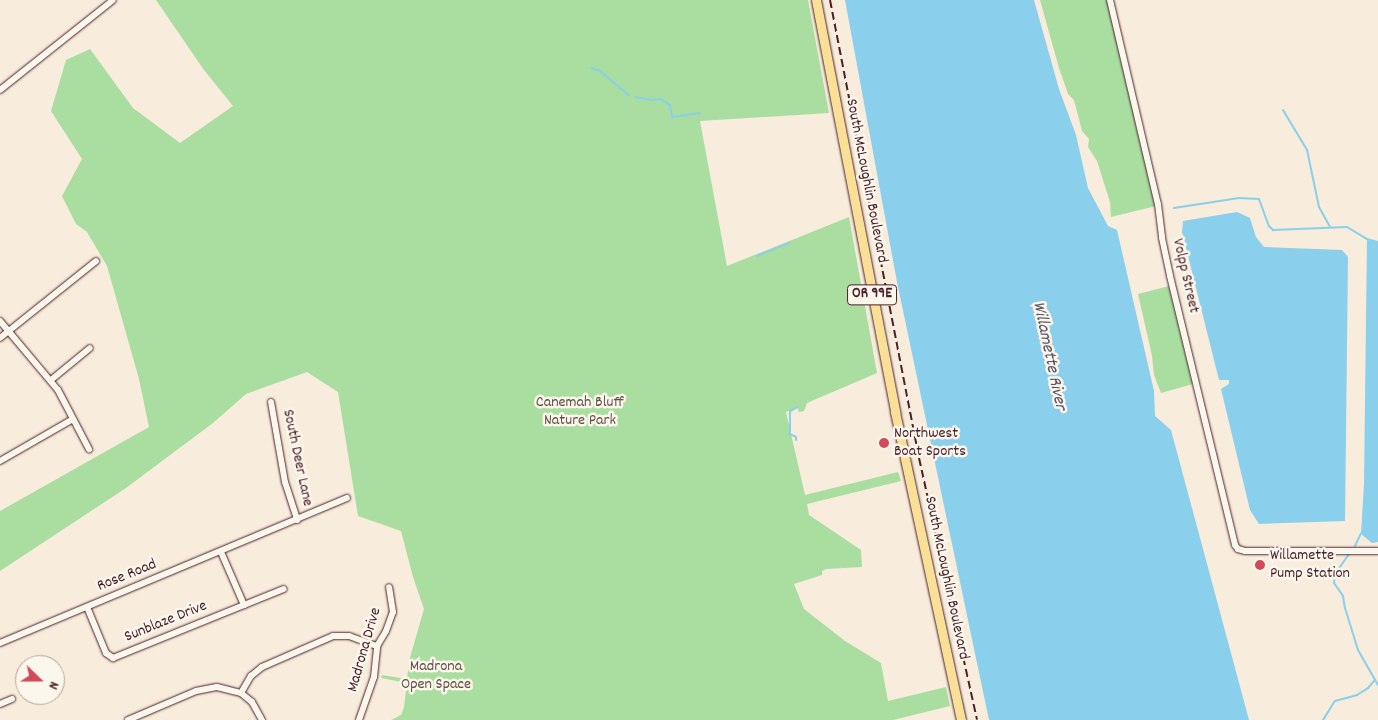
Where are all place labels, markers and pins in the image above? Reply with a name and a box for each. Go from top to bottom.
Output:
place label: Northwest Boat Sports [894,424,966,462]
marker: Northwest Boat Sports [878,437,890,449]
place label: Willamette Pump Station [1270,546,1350,584]
marker: Willamette Pump Station [1254,559,1266,571]

